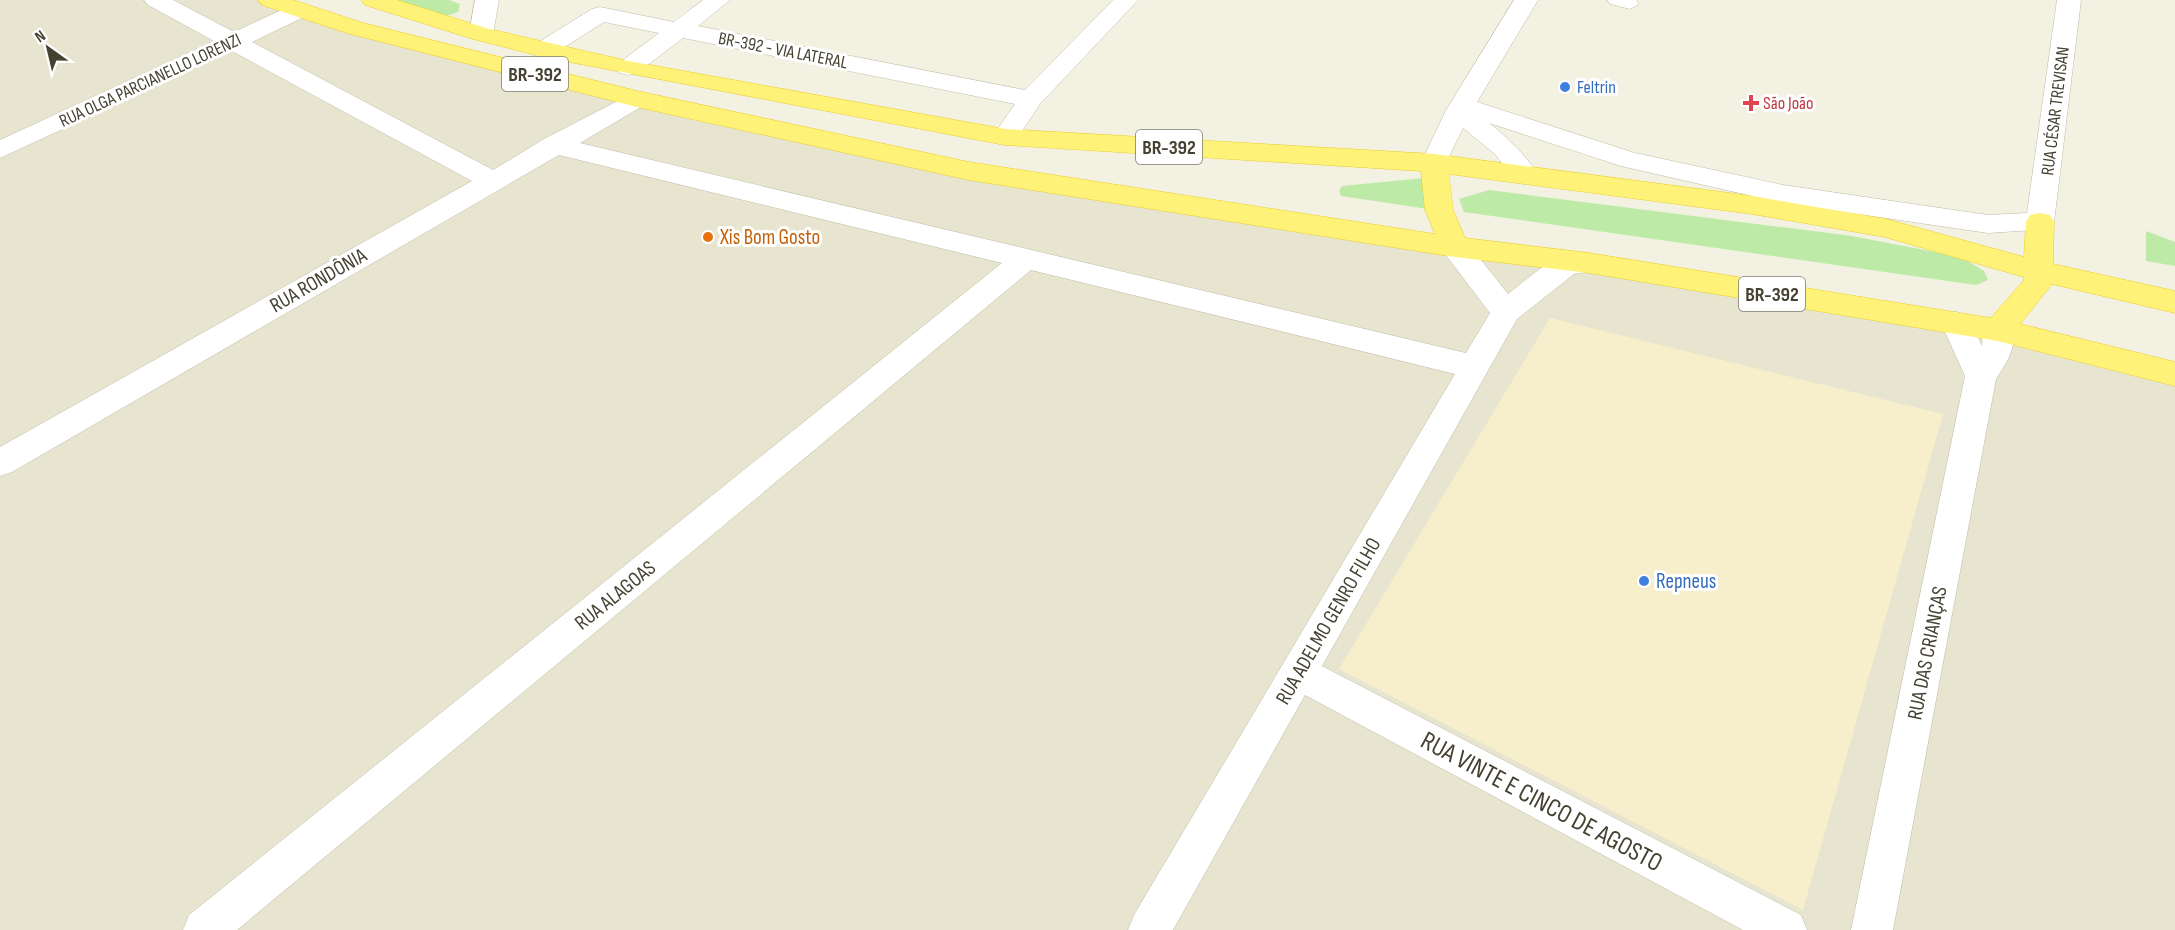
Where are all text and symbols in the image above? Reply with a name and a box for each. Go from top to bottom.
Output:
north arrow [18,18,78,78]
text: N [32,27,49,47]
street label: BR-392 - VIA LATERAL [717,28,850,73]
street label: RUA OLGA PARCIANELLO LORENZI [56,29,244,132]
street label: RUA CÉSAR TREVISAN [2037,45,2074,177]
road number: BR-392 [502,57,568,91]
place label: Feltrin [1577,77,1616,98]
marker: Feltrin [1558,80,1572,94]
place label: São João [1763,93,1814,114]
marker: São João [1744,96,1758,110]
road number: BR-392 [1136,130,1202,164]
place label: Xis Bom Gosto [719,225,820,250]
marker: Xis Bom Gosto [701,230,715,244]
street label: RUA RONDÔNIA [265,242,372,318]
road number: BR-392 [1739,277,1805,311]
street label: RUA ADELMO GENRO FILHO [1270,533,1386,709]
street label: RUA ALAGOAS [570,555,661,636]
place label: Repneus [1656,569,1716,594]
marker: Repneus [1637,574,1651,588]
street label: RUA DAS CRIANÇAS [1902,584,1953,722]
street label: RUA VINTE E CINCO DE AGOSTO [1415,726,1667,879]

